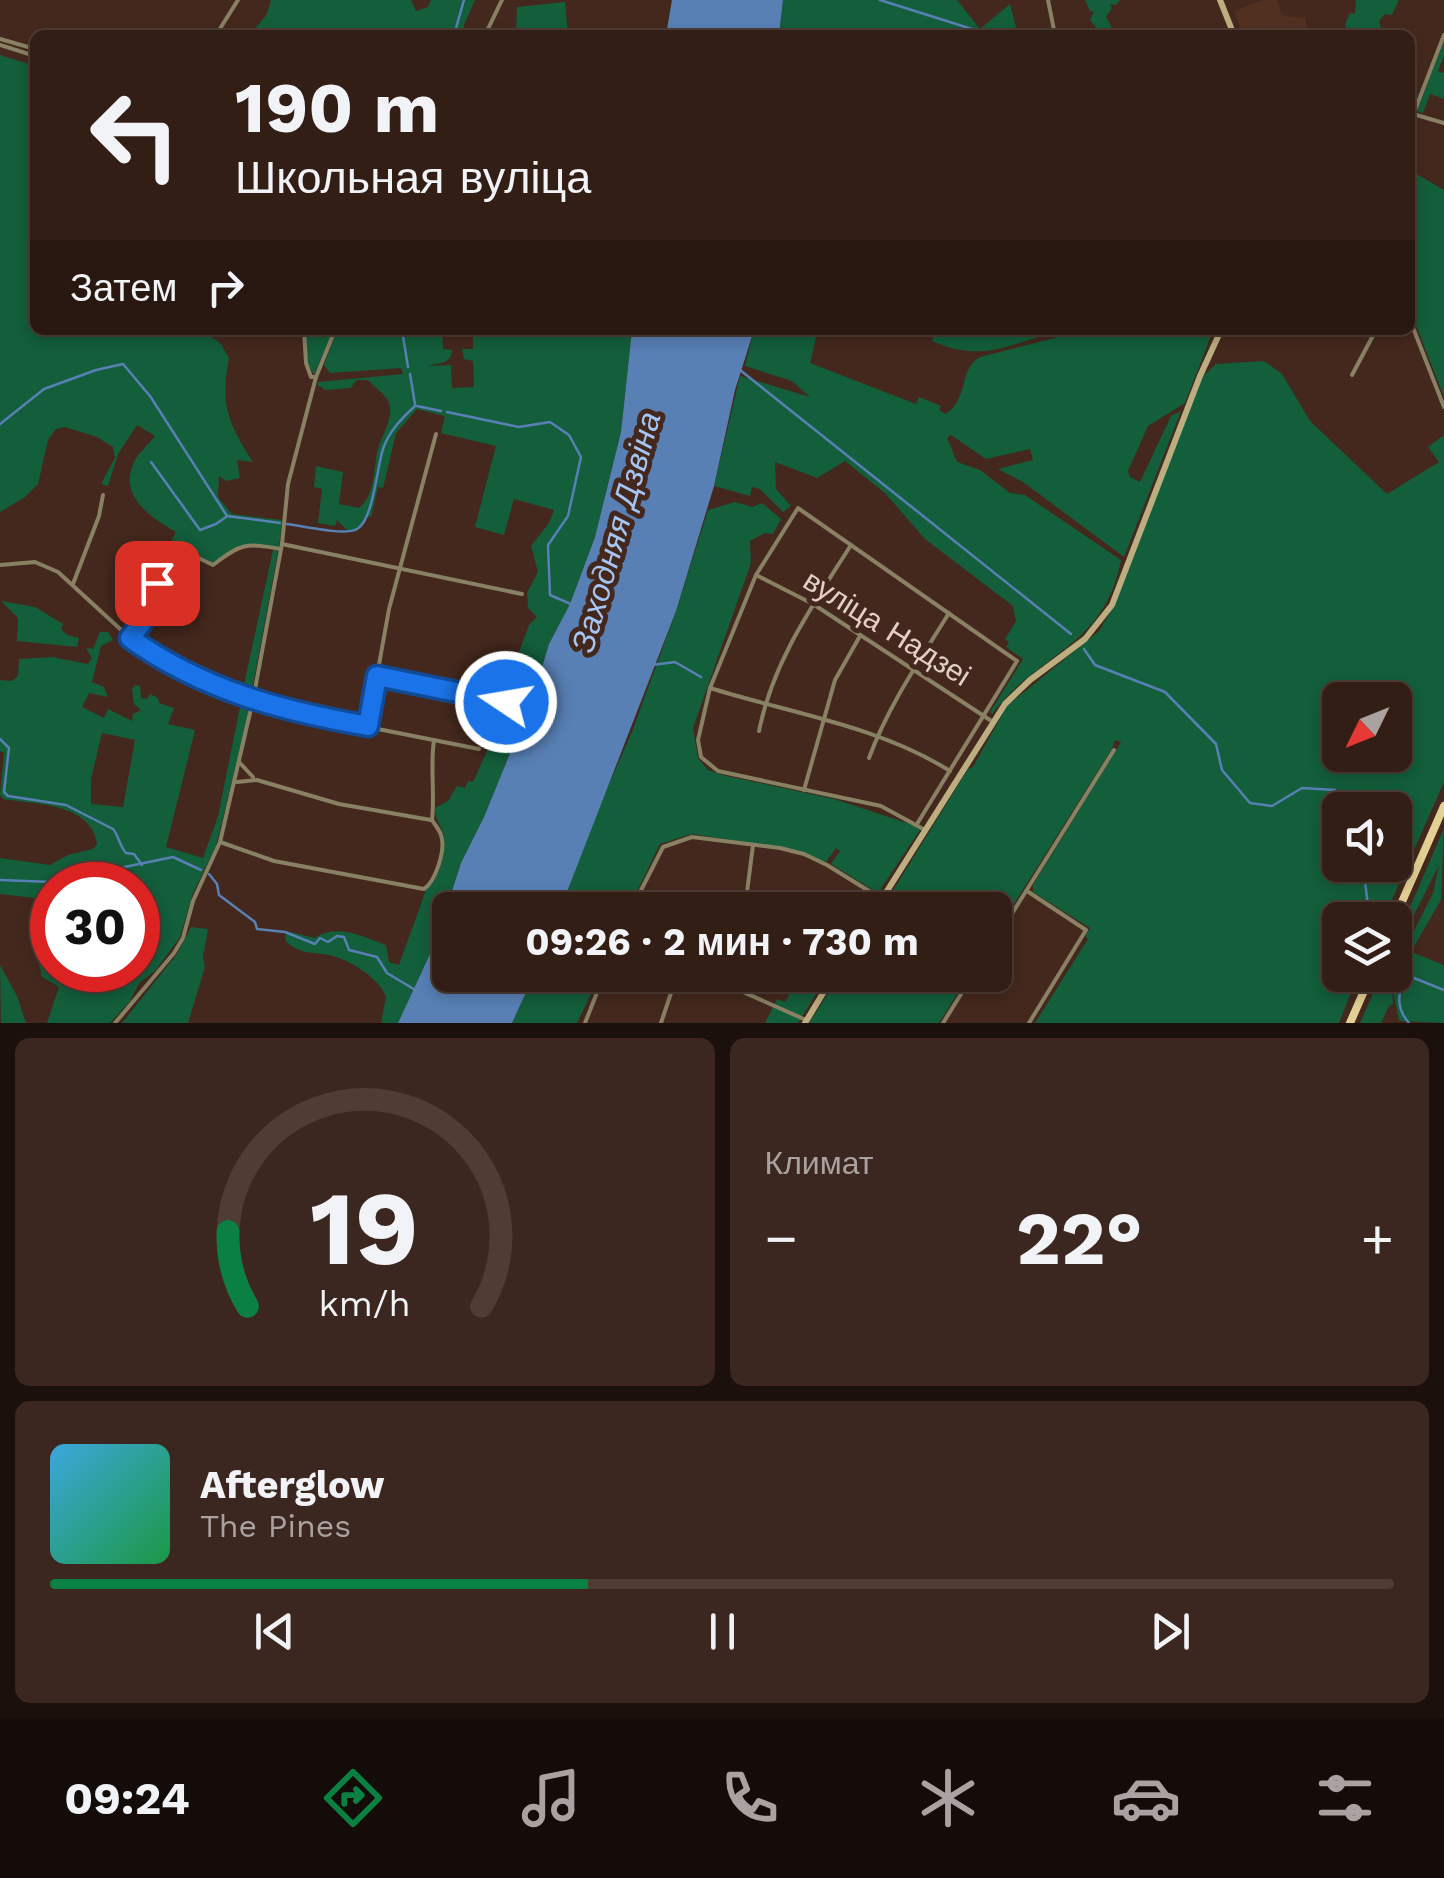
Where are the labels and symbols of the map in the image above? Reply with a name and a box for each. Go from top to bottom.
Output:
water label: Заходняя Дзвіна [563,407,669,657]
pin [115,541,200,626]
street label: вуліца Надзеі [797,562,977,693]
position arrow [454,650,558,754]
north arrow [1322,682,1412,772]
speed limit sign: 30 [30,862,160,992]

